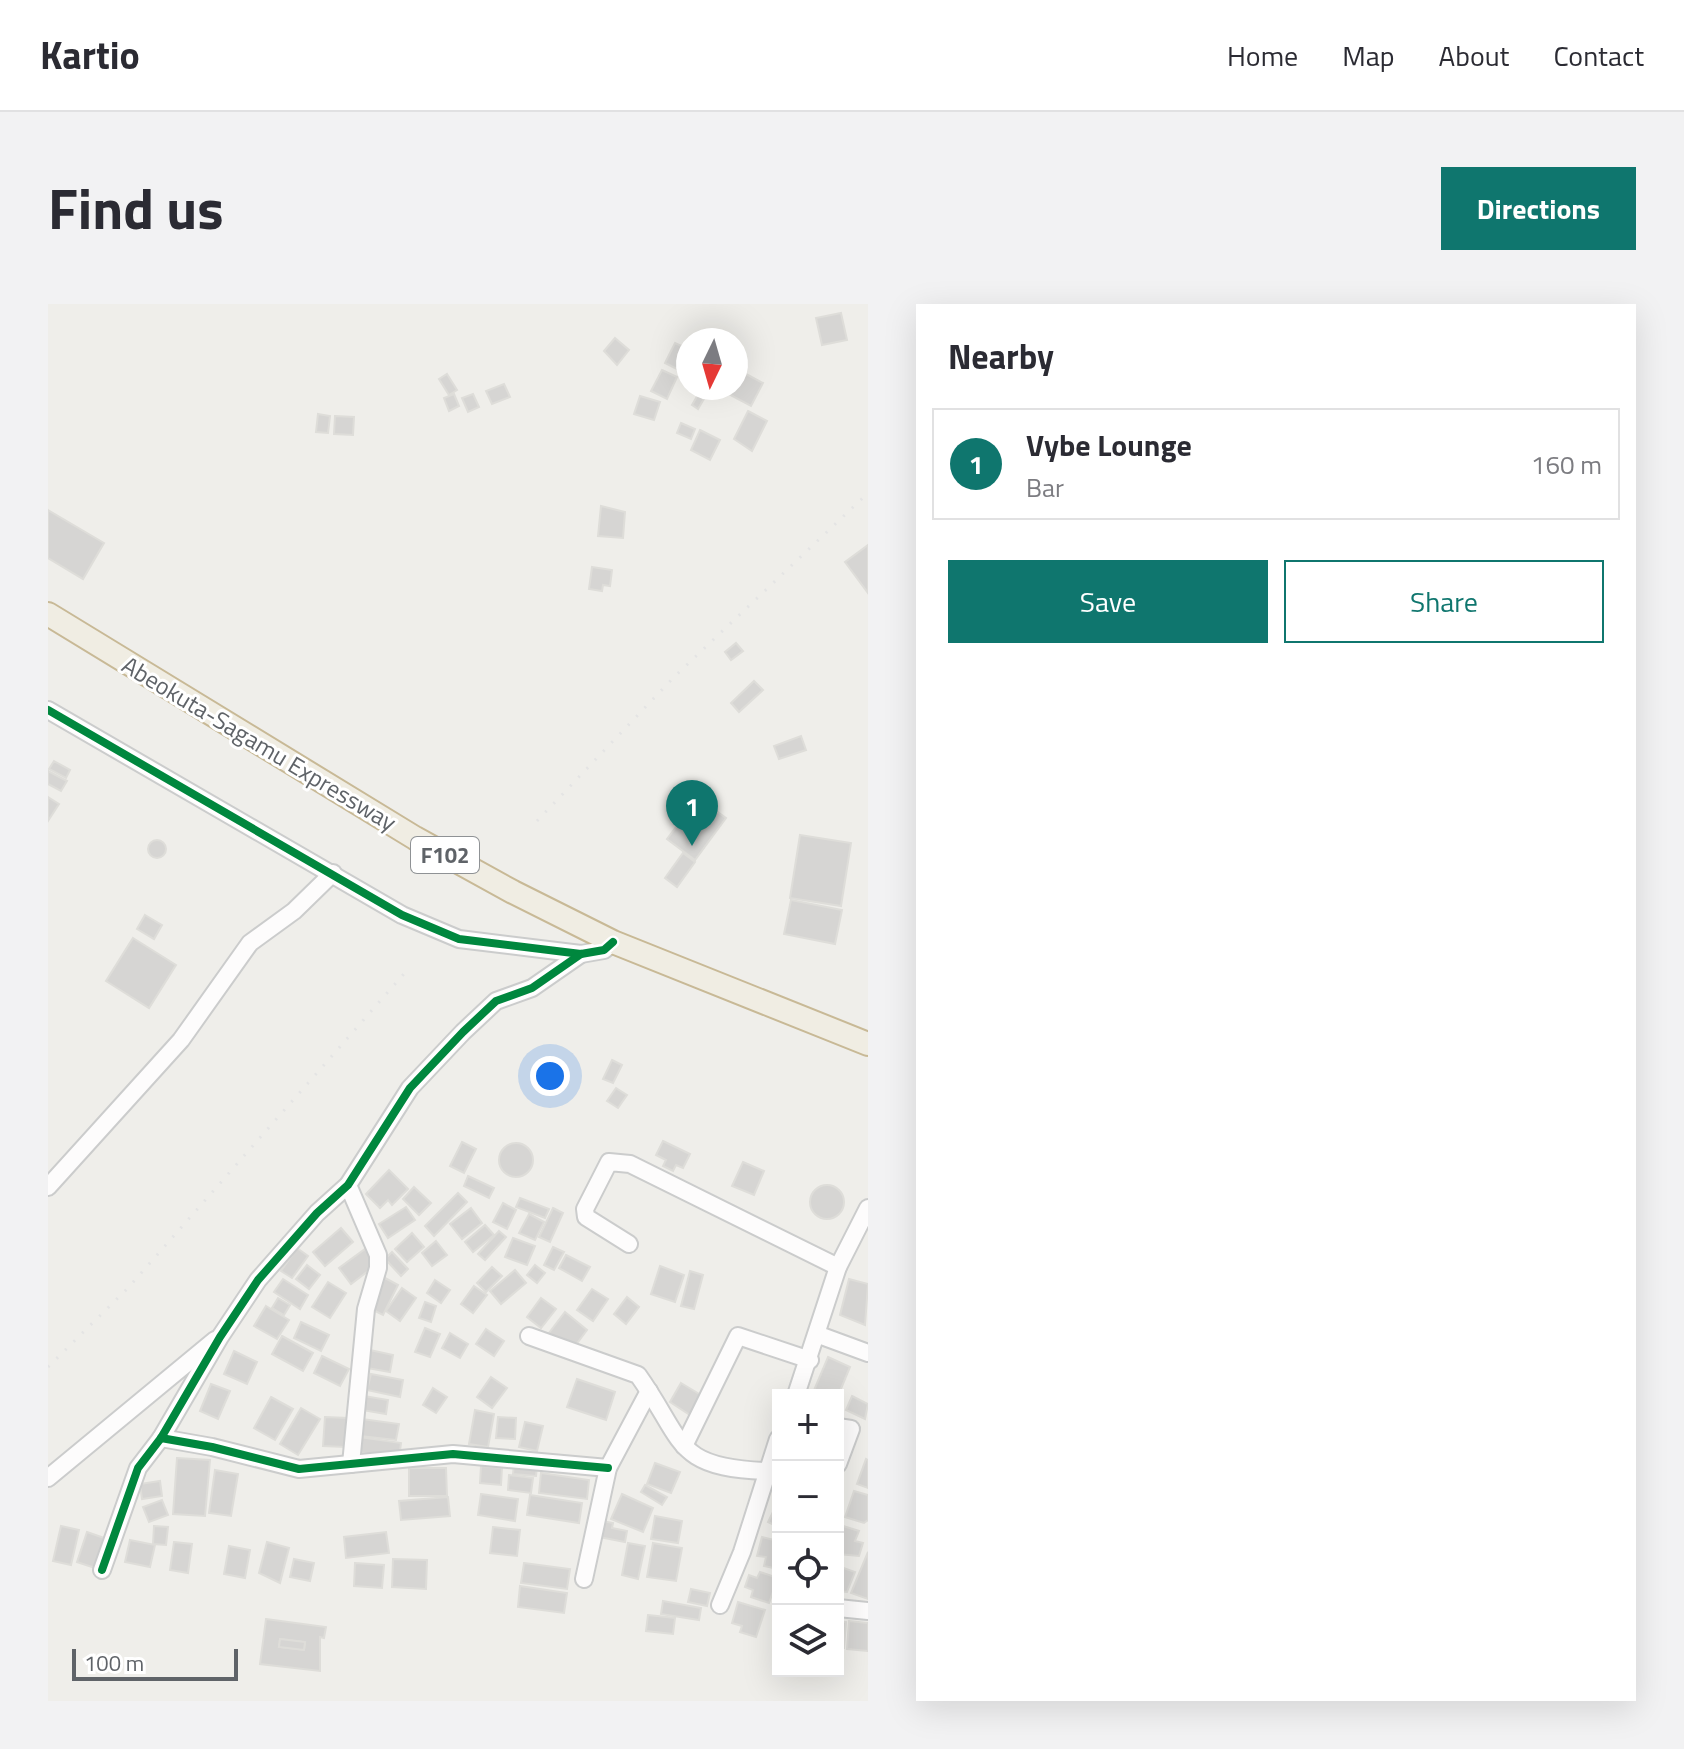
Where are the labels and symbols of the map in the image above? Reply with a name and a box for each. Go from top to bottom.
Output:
north arrow [676,328,748,400]
street label: Abeokuta-Sagamu Expressway [115,647,404,840]
pin: 1 [666,780,718,846]
road number: F102 [411,837,479,873]
your location [530,1056,570,1096]
scale bar [72,1645,238,1681]

